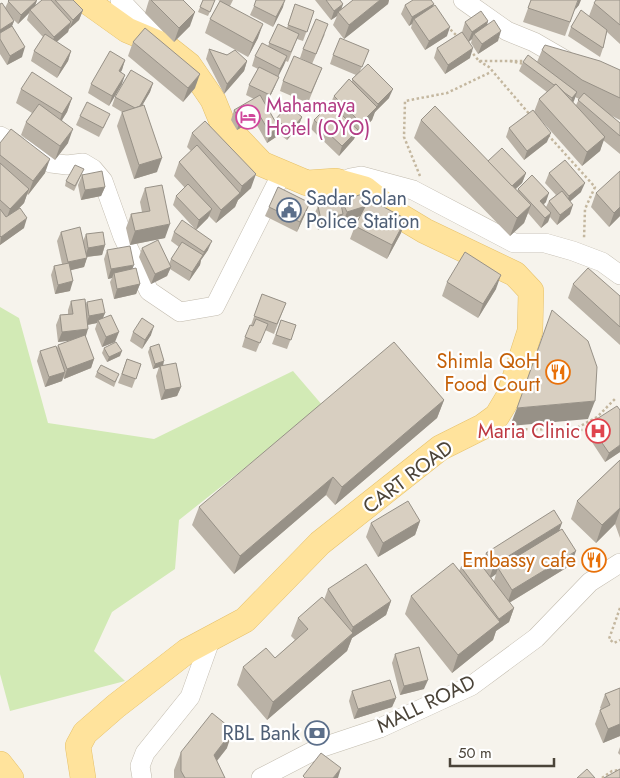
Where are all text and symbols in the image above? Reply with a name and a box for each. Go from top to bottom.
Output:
place label: Mahamaya Hotel (OYO) [266,91,371,143]
hotel icon: Mahamaya Hotel (OYO) [235,104,261,130]
place label: Sadar Solan Police Station [306,184,420,236]
public building icon: Sadar Solan Police Station [276,197,302,223]
place label: Shimla QoH Food Court [437,347,540,399]
restaurant icon: Shimla QoH Food Court [545,359,571,385]
place label: Maria Clinic [478,417,580,446]
hospital icon: Maria Clinic [585,418,611,444]
street label: CART ROAD [357,433,459,521]
place label: Embassy cafe [462,546,576,575]
restaurant icon: Embassy cafe [581,547,607,573]
street label: MALL ROAD [372,668,480,740]
place label: RBL Bank [223,719,300,748]
bank icon: RBL Bank [304,720,330,746]
scale bar [450,736,554,768]
text: 50 m [458,742,492,764]

